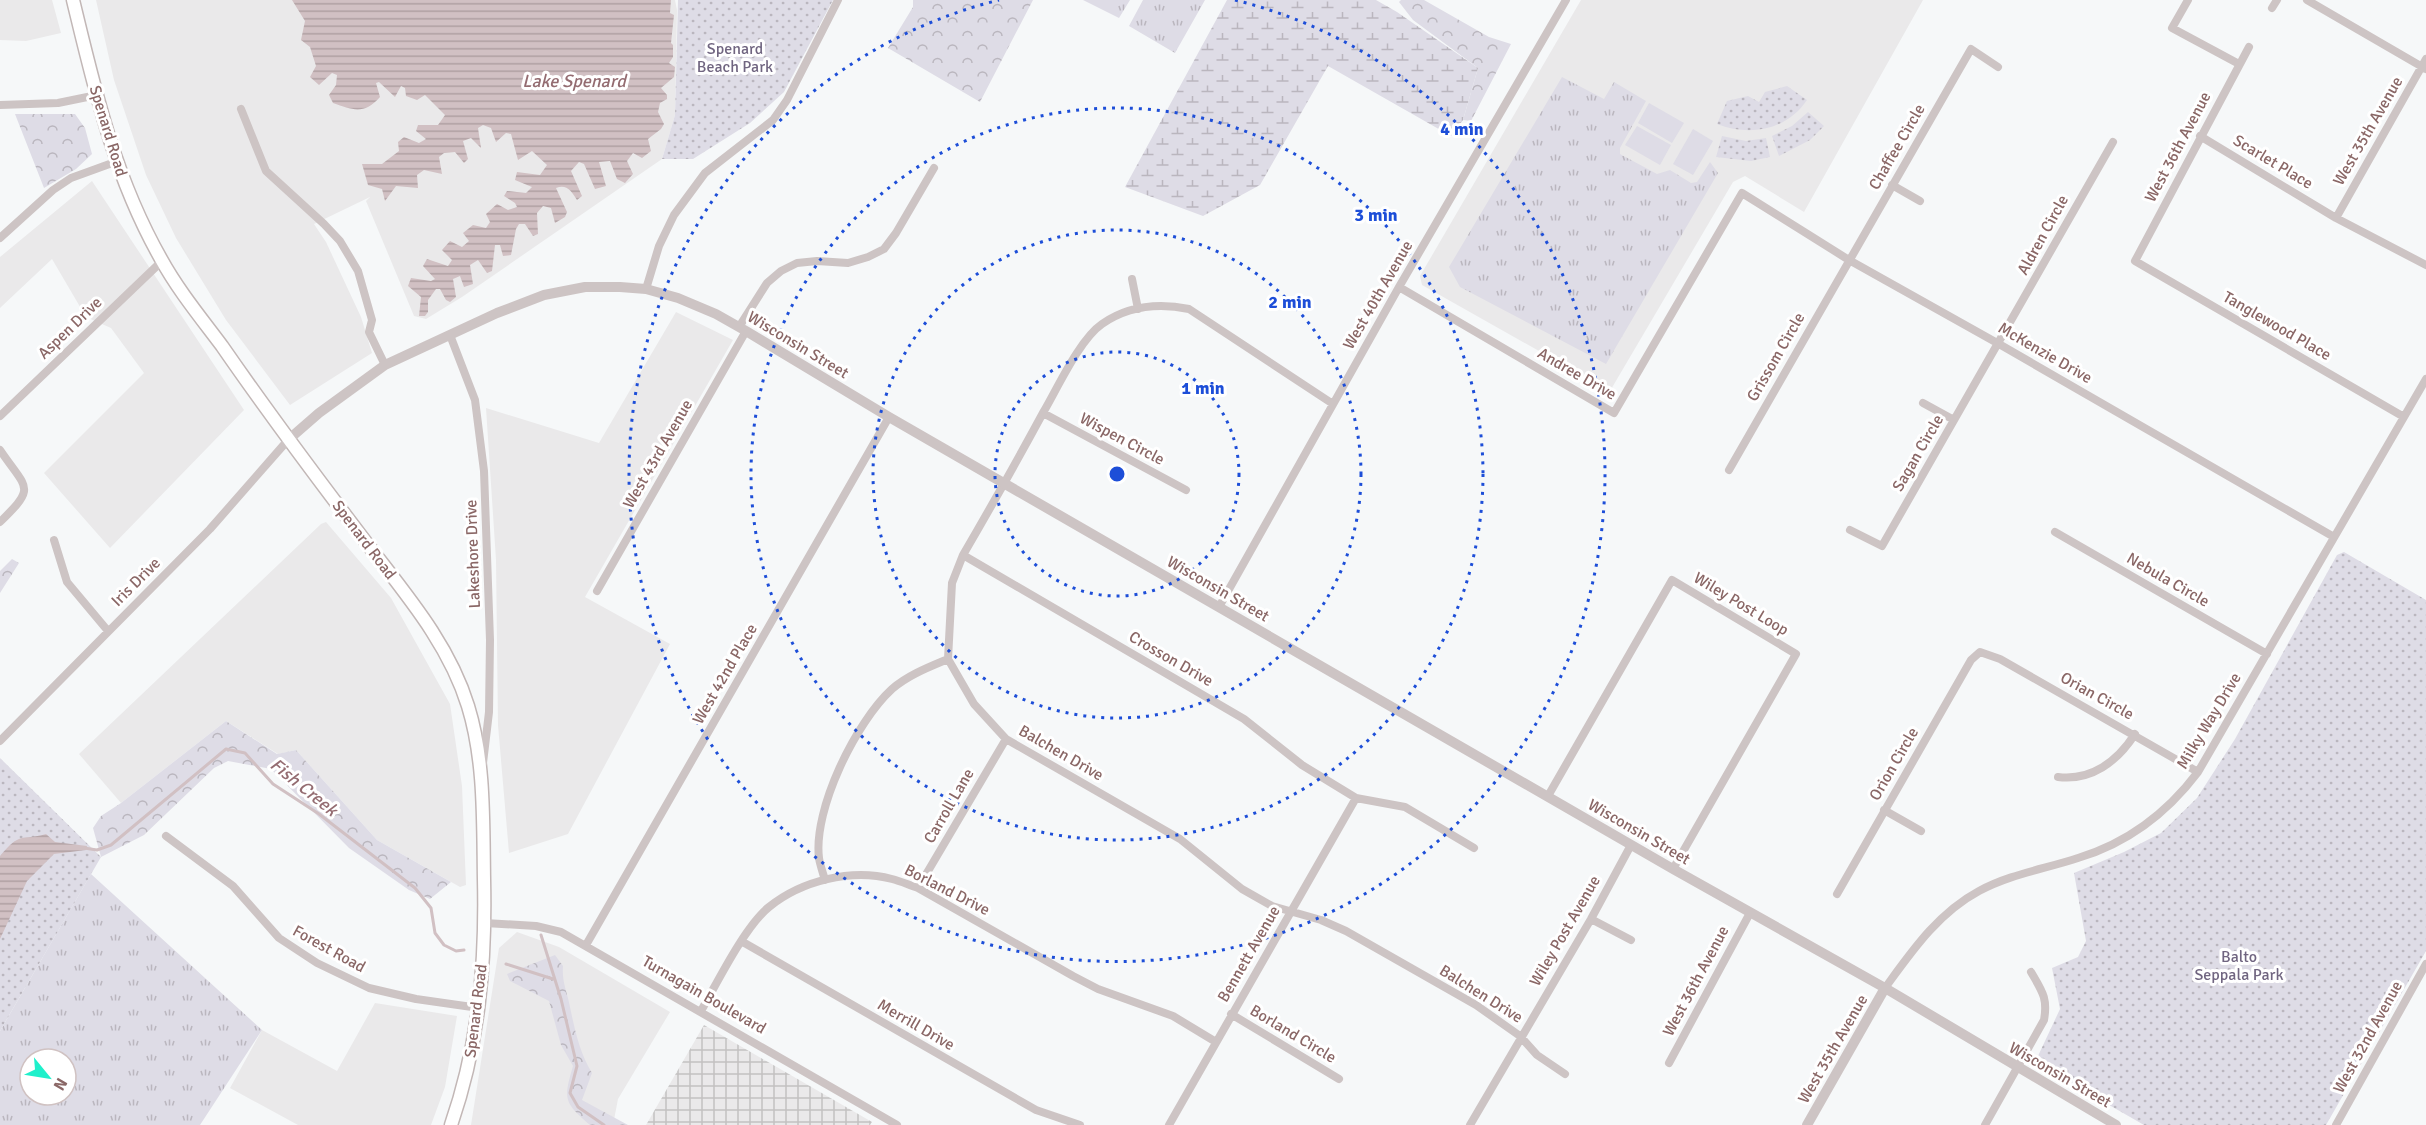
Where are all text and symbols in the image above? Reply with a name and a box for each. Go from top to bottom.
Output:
park label: Spenard Beach Park [697,39,773,77]
water label: Lake Spenard [522,70,628,92]
street label: West 35th Avenue [2329,73,2407,189]
street label: Spenard Road [85,83,131,179]
street label: West 36th Avenue [2140,88,2216,206]
street label: Chaffee Circle [1864,101,1930,193]
text: 4 min [1440,118,1484,140]
street label: Scarlet Place [2230,130,2316,194]
street label: Aldren Circle [2013,192,2073,278]
text: 3 min [1354,204,1398,226]
street label: West 40th Avenue [1339,237,1417,353]
street label: Tanglewood Place [2219,287,2335,365]
text: 2 min [1268,291,1312,313]
street label: Aspen Drive [34,293,106,363]
street label: Wisconsin Street [744,307,853,383]
street label: Grissom Circle [1743,309,1809,405]
street label: McKenzie Drive [1994,318,2096,388]
street label: Andree Drive [1534,343,1620,405]
text: 1 min [1181,377,1225,399]
street label: West 43rd Avenue [619,396,697,512]
street label: Wispen Circle [1076,408,1168,470]
street label: Sagan Circle [1888,411,1948,495]
centre of rings [1107,464,1127,484]
street label: Spenard Road [328,496,400,584]
street label: Lakeshore Drive [461,499,485,609]
street label: Nebula Circle [2123,548,2213,612]
street label: Wisconsin Street [1163,552,1273,627]
street label: Iris Drive [107,553,165,611]
street label: Wiley Post Loop [1690,568,1792,640]
street label: West 42nd Place [688,620,762,728]
street label: Crosson Drive [1125,627,1217,691]
street label: Orian Circle [2057,668,2137,724]
street label: Milky Way Drive [2172,669,2246,773]
street label: Balchen Drive [1015,721,1107,785]
street label: Orion Circle [1865,724,1923,804]
water label: Fish Creek [266,753,344,822]
street label: Carroll Lane [920,765,978,847]
street label: Wisconsin Street [1584,795,1694,870]
street label: Borland Drive [901,860,993,920]
street label: Wiley Post Avenue [1525,872,1605,990]
street label: Bennett Avenue [1213,902,1285,1006]
street label: Forest Road [289,921,369,977]
street label: West 36th Avenue [1658,922,1734,1040]
park label: Balto Seppala Park [2194,947,2284,985]
street label: Turnagain Boulevard [638,951,770,1039]
street label: Balchen Drive [1436,960,1526,1028]
street label: Spenard Road [460,963,492,1059]
street label: West 32nd Avenue [2329,977,2407,1097]
street label: West 35th Avenue [1794,991,1872,1107]
street label: Merrill Drive [874,995,958,1055]
street label: Borland Circle [1246,1000,1340,1068]
street label: Wisconsin Street [2005,1038,2115,1113]
north arrow [18,1047,78,1107]
text: N [49,1074,72,1094]

